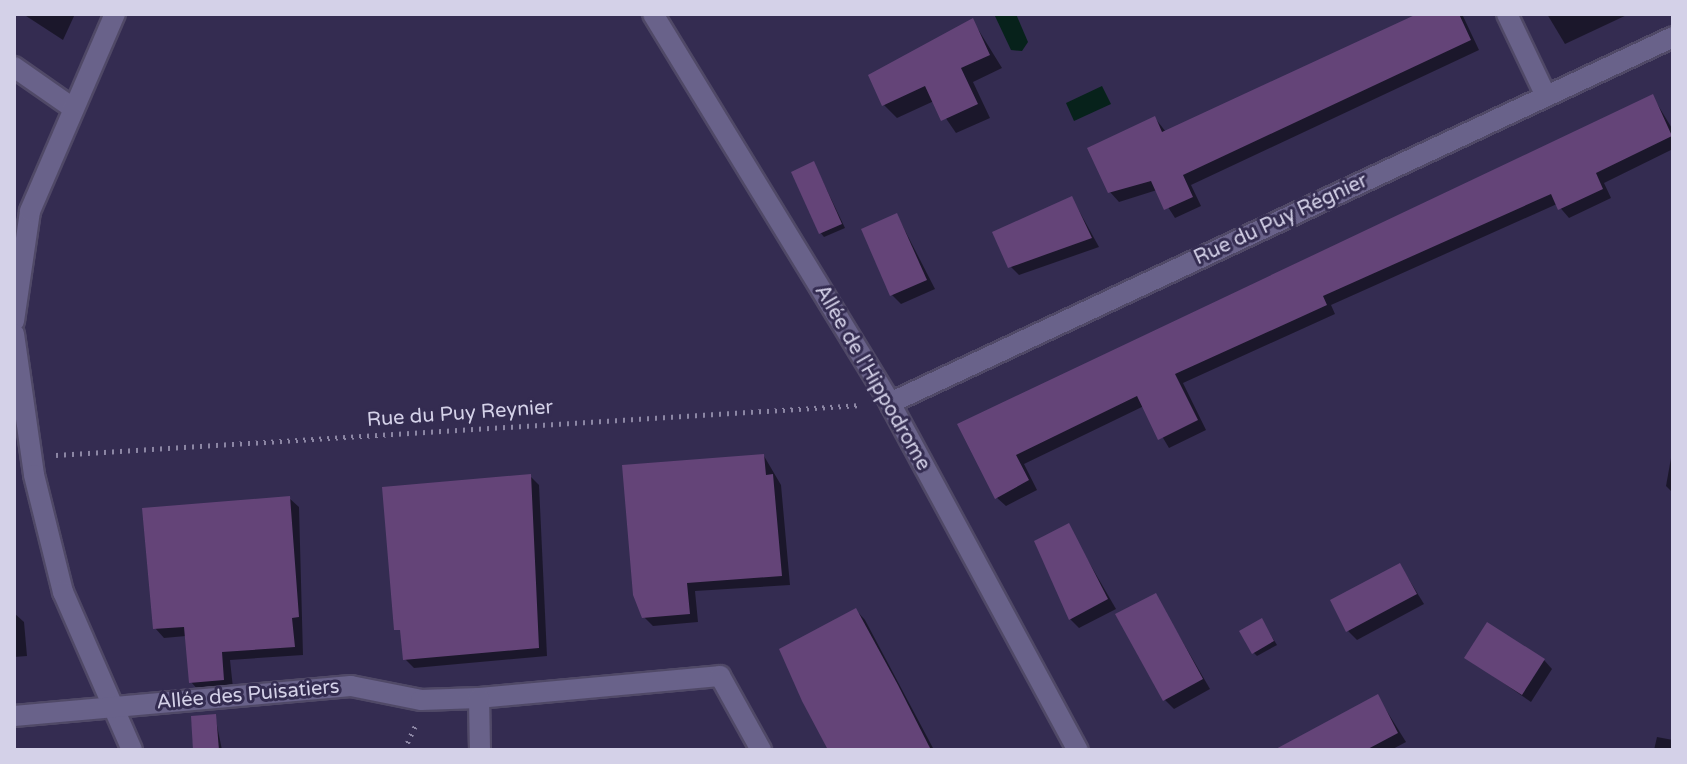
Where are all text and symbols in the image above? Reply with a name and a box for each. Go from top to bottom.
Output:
street label: Rue du Puy Régnier [1190,169,1372,271]
street label: Allée de l'Hippodrome [809,281,935,475]
street label: Rue du Puy Reynier [366,396,554,432]
street label: Allée des Puisatiers [156,675,340,715]

